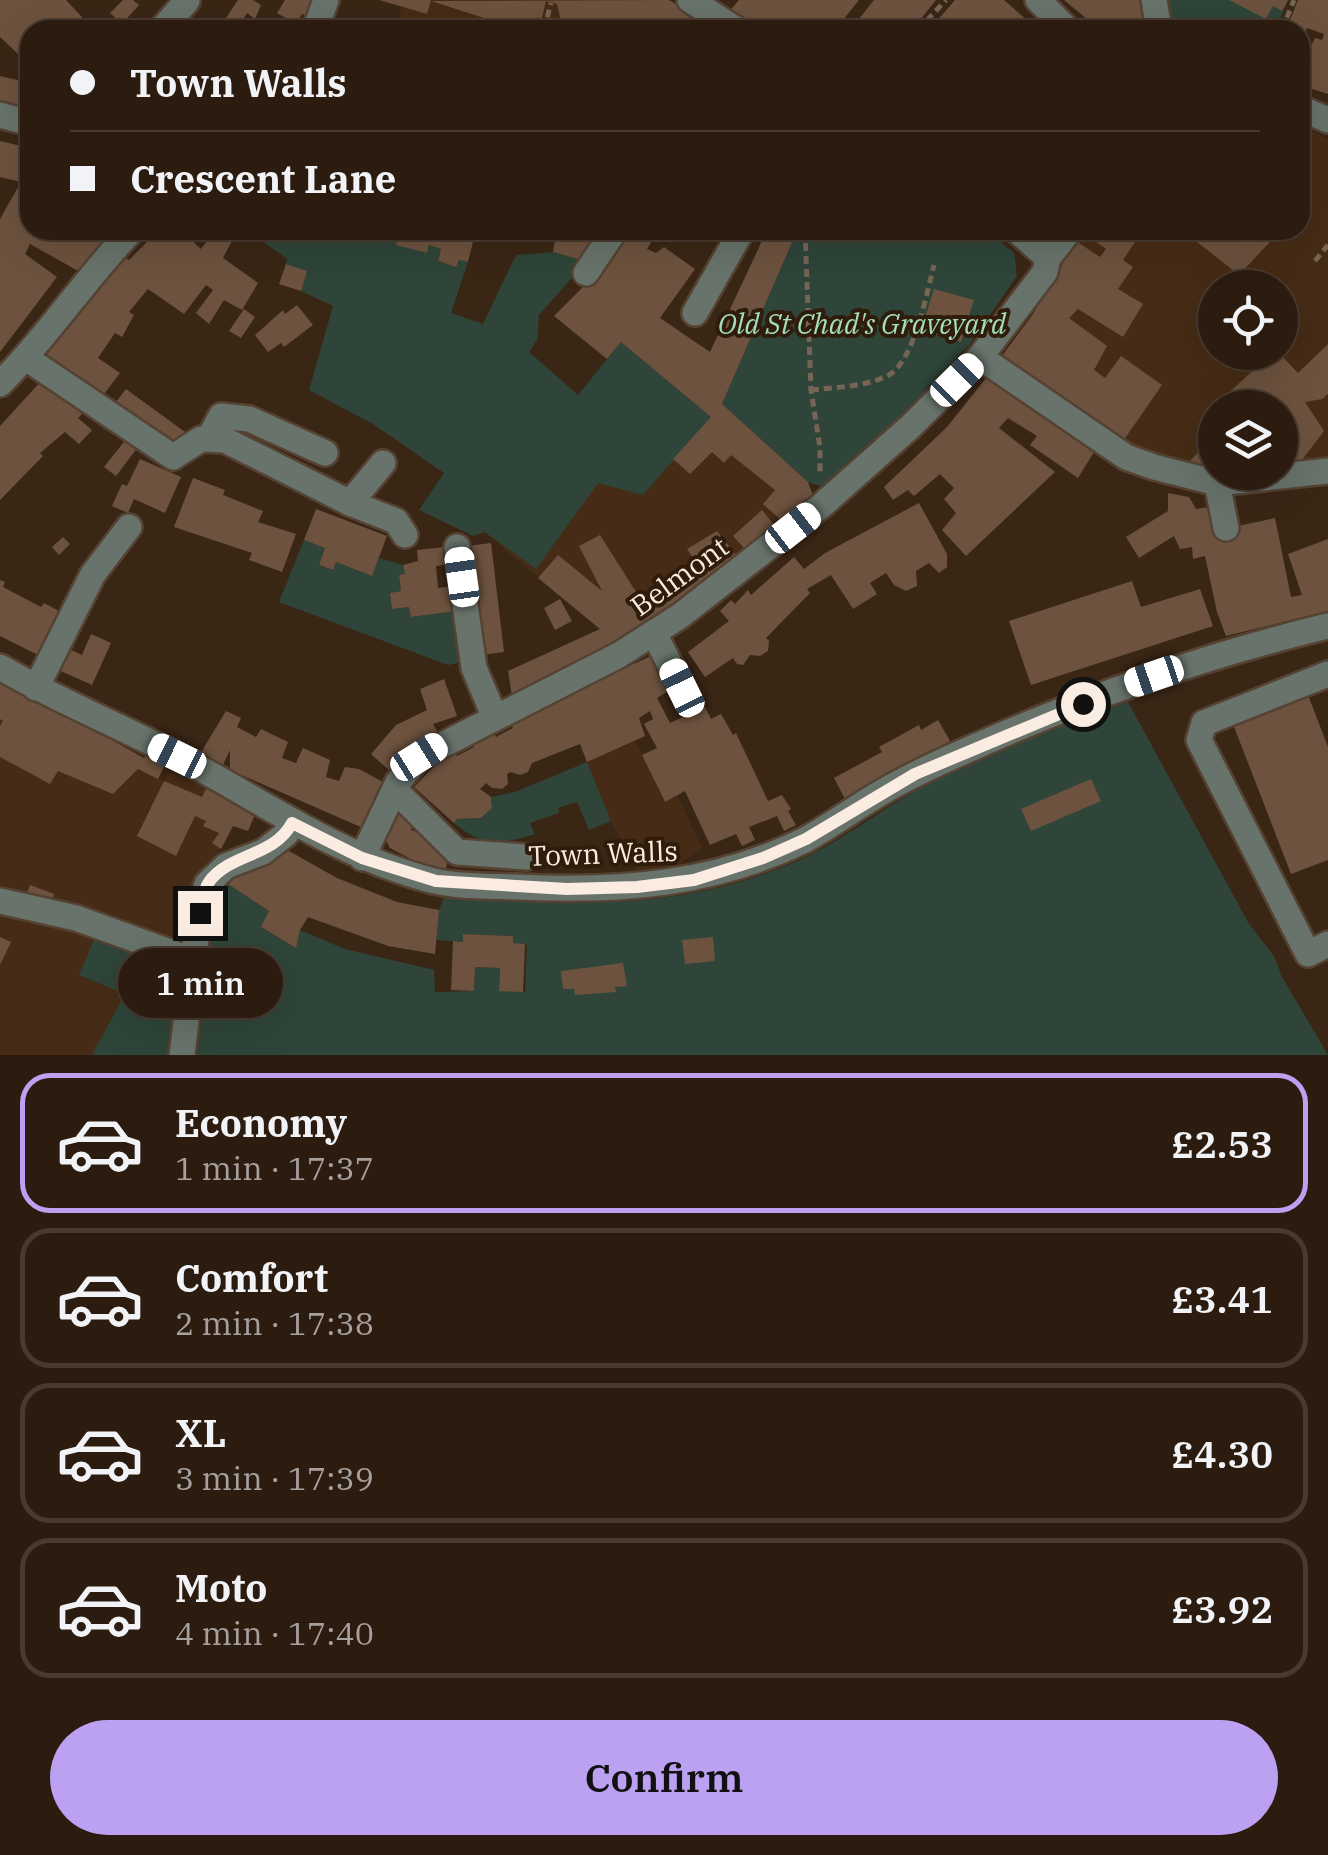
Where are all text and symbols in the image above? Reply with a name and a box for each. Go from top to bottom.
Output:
text: Town Walls [130,58,347,107]
text: Crescent Lane [130,154,396,203]
map controls [1198,270,1298,490]
button: locate [1198,270,1298,370]
park label: Old St Chad's Graveyard [718,305,1007,342]
car [925,348,989,412]
button: layers [1198,390,1298,490]
car [760,498,826,558]
street label: Belmont [623,528,735,624]
car [443,545,481,609]
car [1121,652,1187,700]
car [655,654,709,722]
route start [1061,682,1106,727]
car [386,728,452,786]
car [143,729,211,783]
street label: Town Walls [527,832,679,874]
route end [178,891,223,936]
callout: 1 min [118,948,282,1018]
text: 1 min [156,962,245,1004]
icon: car [55,1098,145,1188]
text: Economy [175,1098,347,1147]
text: £2.53 [1172,1119,1273,1168]
text: 1 min · 17:37 [175,1147,374,1189]
icon: car [55,1253,145,1343]
text: Comfort [175,1253,328,1302]
text: £3.41 [1172,1274,1273,1323]
text: 2 min · 17:38 [175,1302,374,1344]
icon: car [55,1408,145,1498]
text: XL [175,1408,226,1457]
text: £4.30 [1172,1429,1273,1478]
text: 3 min · 17:39 [175,1457,374,1499]
icon: car [55,1563,145,1653]
text: Moto [175,1563,267,1612]
text: £3.92 [1172,1584,1273,1633]
text: 4 min · 17:40 [175,1612,374,1654]
button: Confirm [50,1720,1278,1835]

